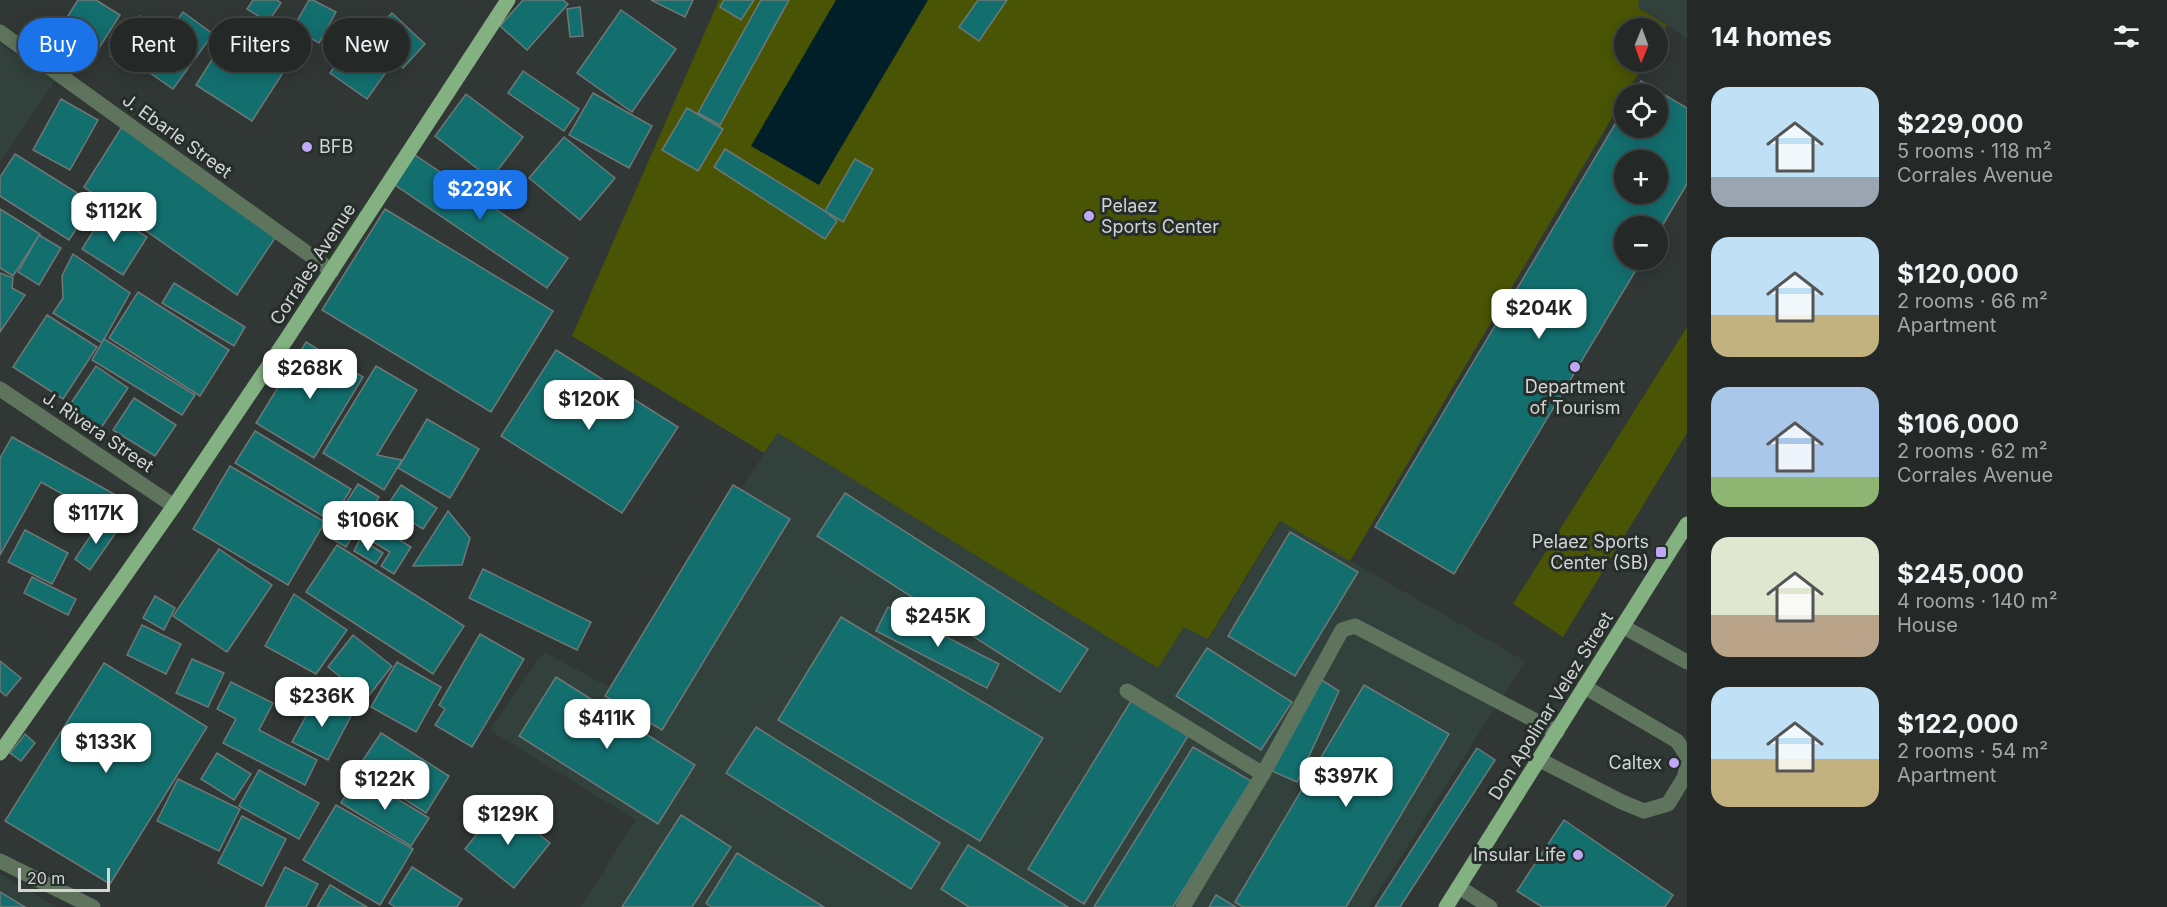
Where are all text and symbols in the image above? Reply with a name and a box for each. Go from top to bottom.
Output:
chip: Buy [18,18,98,72]
chip: Rent [110,18,197,72]
chip: Filters [209,18,311,72]
chip: New [323,18,410,72]
north arrow [1614,18,1668,72]
map controls [1614,18,1668,270]
icon: filters [2110,20,2143,53]
text: 14 homes [1711,21,1832,52]
button: locate [1614,84,1668,138]
street label: J. Ebarle Street [119,89,236,182]
text: $229,000 [1897,108,2023,139]
icon: home [1759,111,1831,183]
place label: BFB [319,136,353,157]
text: 5 rooms · 118 m² [1897,139,2052,163]
marker: BFB [300,140,314,154]
button: + [1614,150,1668,204]
text: Corrales Avenue [1897,163,2053,187]
pin: $229K [438,170,522,221]
text: $229K [447,177,513,201]
pin: $112K [72,192,156,243]
place label: Pelaez Sports Center [1101,195,1219,237]
text: $112K [85,199,143,223]
street label: Corrales Avenue [266,199,360,328]
marker: Pelaez Sports Center [1082,209,1096,223]
button: − [1614,216,1668,270]
text: $120,000 [1897,258,2019,289]
icon: home [1759,261,1831,333]
pin: $204K [1497,289,1581,340]
text: 2 rooms · 66 m² [1897,289,2048,313]
text: $204K [1505,296,1573,320]
text: Apartment [1897,313,1996,337]
pin: $268K [268,349,352,400]
text: $268K [277,356,343,380]
marker: Department of Tourism [1568,360,1582,374]
place label: Department of Tourism [1525,376,1625,418]
pin: $120K [547,380,631,431]
street label: J. Rivera Street [39,387,158,476]
text: $120K [558,387,620,411]
text: $106,000 [1897,408,2019,439]
icon: home [1759,411,1831,483]
text: 2 rooms · 62 m² [1897,439,2048,463]
text: Corrales Avenue [1897,463,2053,487]
pin: $117K [54,494,138,545]
text: $117K [68,501,124,525]
pin: $106K [326,501,410,552]
text: $106K [337,508,399,532]
place label: Pelaez Sports Center (SB) [1532,531,1649,573]
marker: Pelaez Sports Center (SB) [1654,545,1668,559]
text: $245,000 [1897,558,2024,589]
icon: home [1759,561,1831,633]
text: 4 rooms · 140 m² [1897,589,2057,613]
pin: $245K [896,597,980,648]
text: $245K [905,604,971,628]
street label: Don Apolinar Velez Street [1484,608,1617,803]
text: House [1897,613,1958,637]
pin: $236K [280,677,364,728]
text: $236K [289,684,355,708]
pin: $411K [565,699,649,750]
text: $411K [578,706,636,730]
text: $122,000 [1897,708,2019,739]
icon: home [1759,711,1831,783]
pin: $133K [64,723,148,774]
text: $133K [75,730,137,754]
text: 2 rooms · 54 m² [1897,739,2048,763]
place label: Caltex [1608,752,1662,773]
marker: Caltex [1667,756,1681,770]
pin: $397K [1304,757,1388,808]
pin: $122K [343,760,427,811]
text: Apartment [1897,763,1996,787]
text: $397K [1314,764,1378,788]
text: $122K [354,767,416,791]
pin: $129K [466,795,550,846]
text: $129K [477,802,539,826]
place label: Insular Life [1473,844,1566,865]
marker: Insular Life [1571,848,1585,862]
scale bar [18,865,110,892]
text: 20 m [27,868,65,888]

